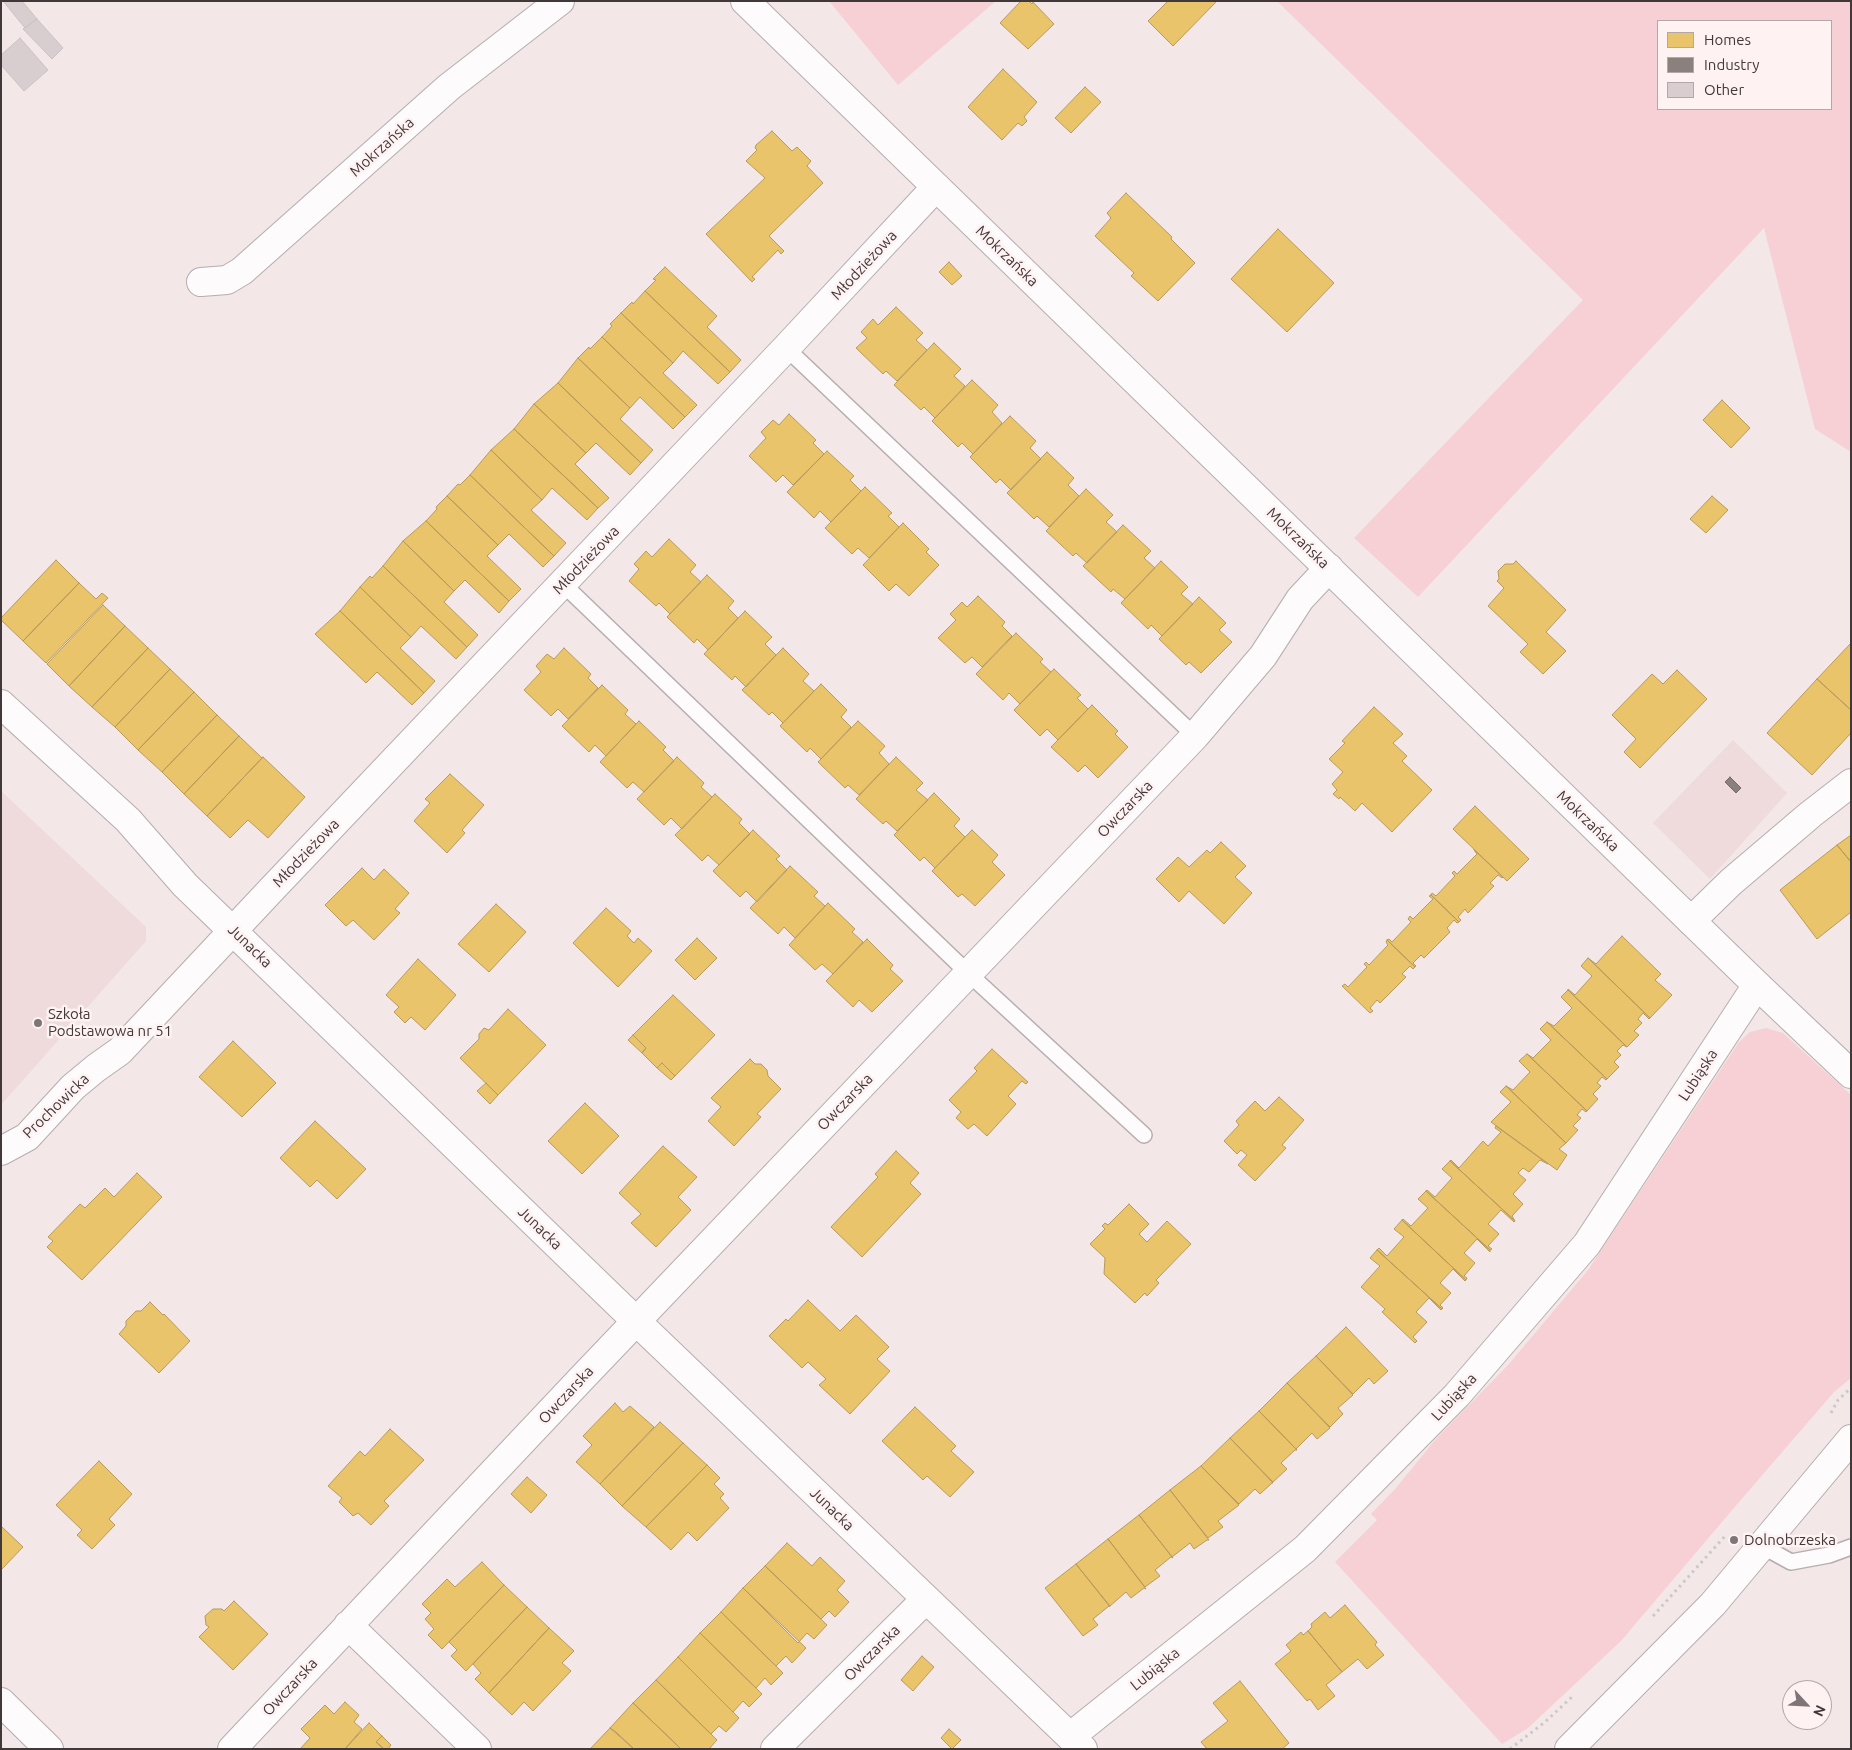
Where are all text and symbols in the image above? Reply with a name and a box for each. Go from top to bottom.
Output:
legend [1657,20,1832,110]
text: Homes [1704,31,1751,48]
text: Industry [1704,56,1759,73]
text: Other [1704,81,1744,98]
street label: Mokrzańska [346,114,418,180]
street label: Mokrzańska [972,222,1042,290]
street label: Młodzieżowa [827,227,901,303]
street label: Mokrzańska [1263,504,1333,572]
street label: Młodzieżowa [549,522,623,598]
street label: Owczarska [1093,777,1157,841]
street label: Mokrzańska [1553,787,1623,855]
street label: Młodzieżowa [269,815,343,891]
street label: Junacka [224,921,276,971]
place label: Szkoła Podstawowa nr 51 [48,1005,172,1040]
marker: Szkoła Podstawowa nr 51 [32,1017,44,1029]
street label: Lubiąska [1675,1046,1721,1104]
street label: Prochowicka [19,1070,93,1142]
street label: Owczarska [813,1070,877,1134]
street label: Junacka [514,1203,566,1253]
street label: Owczarska [535,1362,597,1428]
street label: Lubiąska [1428,1370,1480,1424]
street label: Junacka [806,1484,858,1534]
place label: Dolnobrzeska [1744,1531,1836,1549]
marker: Dolnobrzeska [1728,1534,1740,1546]
street label: Owczarska [840,1621,904,1685]
street label: Lubiąska [1127,1644,1183,1694]
street label: Owczarska [259,1654,321,1720]
north arrow [1782,1680,1832,1730]
text: N [1810,1703,1829,1719]

